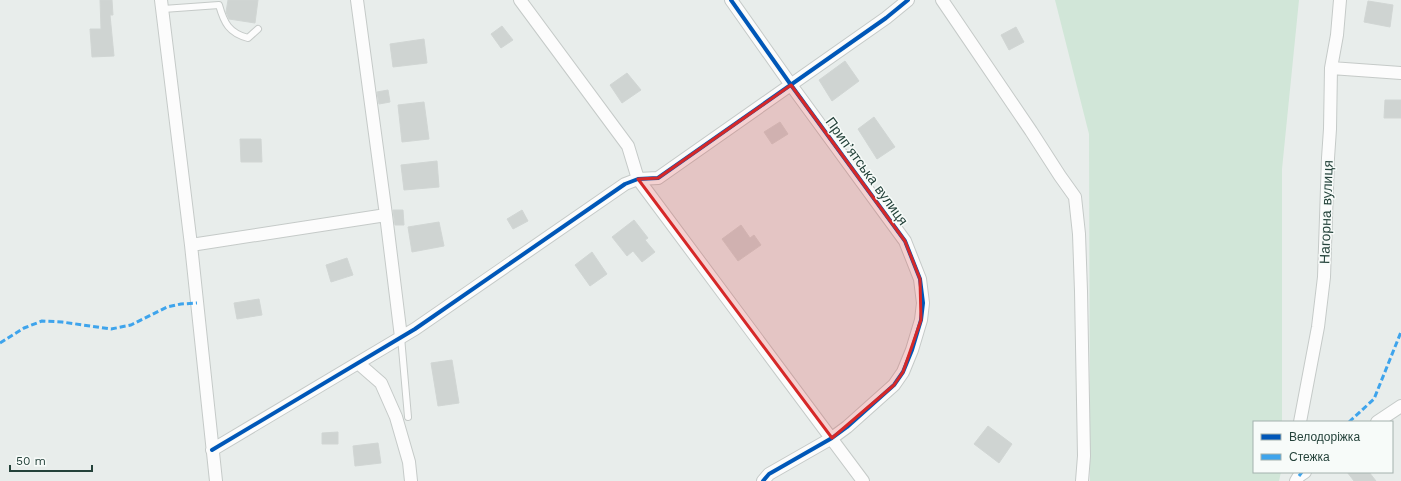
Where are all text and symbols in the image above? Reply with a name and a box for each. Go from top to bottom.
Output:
street label: Прип’ятська вулиця [823,114,911,228]
street label: Нагорна вулиця [1316,160,1336,264]
legend [1253,421,1393,473]
text: Велодоріжка [1289,430,1360,444]
scale bar [10,447,92,473]
text: Стежка [1289,450,1330,464]
text: 50 m [16,454,46,468]

